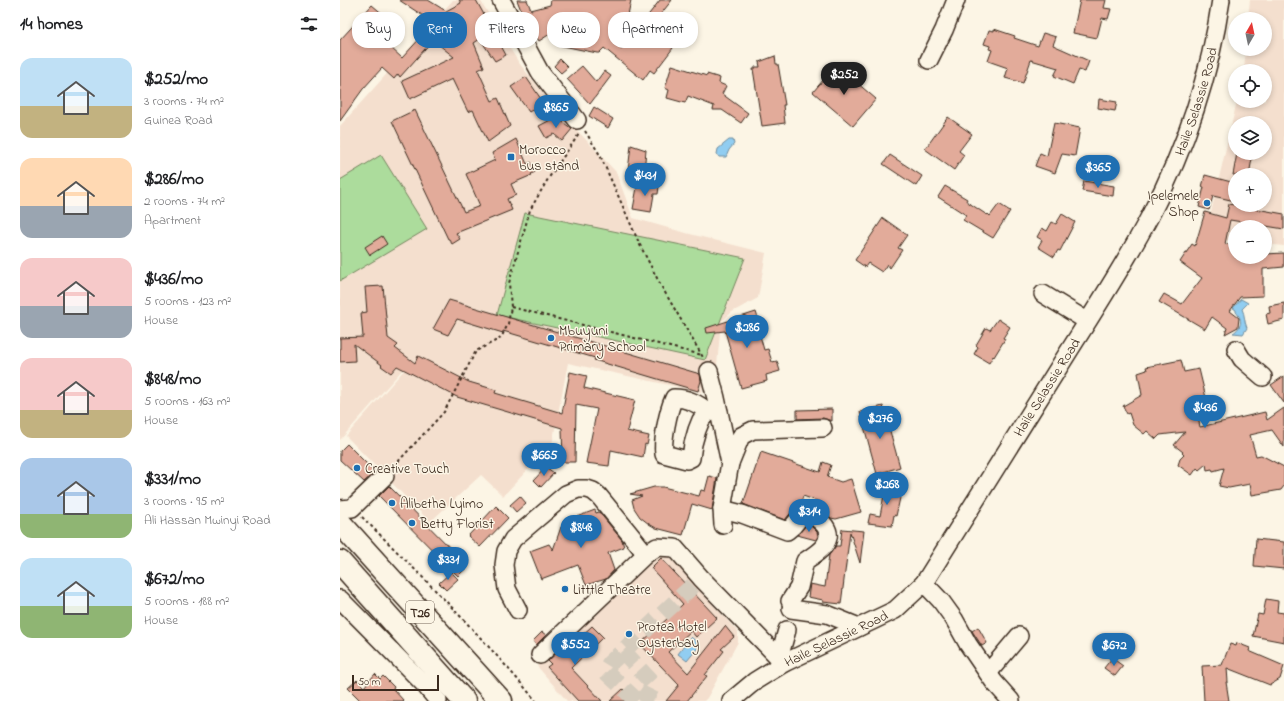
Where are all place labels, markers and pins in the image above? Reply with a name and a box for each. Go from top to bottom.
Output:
pin: $252 [820,62,868,96]
pin: $865 [532,95,580,129]
place label: Morocco bus stand [519,140,579,177]
marker: Morocco bus stand [506,152,516,162]
pin: $365 [1074,155,1122,189]
pin: $431 [621,163,669,197]
place label: Ipelemele Shop [1147,186,1200,223]
marker: Ipelemele Shop [1202,198,1212,208]
pin: $286 [723,315,771,349]
place label: Mbuyuni Primary School [559,321,646,359]
marker: Mbuyuni Primary School [546,333,556,343]
pin: $436 [1181,395,1229,429]
pin: $276 [856,406,904,440]
pin: $665 [520,443,568,477]
place label: Creative Touch [365,459,449,480]
marker: Creative Touch [352,463,362,473]
pin: $268 [863,472,911,506]
place label: Alibetha Lyimo [400,494,483,516]
marker: Alibetha Lyimo [387,498,397,508]
pin: $314 [785,499,833,533]
place label: Betty Florist [419,514,494,536]
pin: $848 [557,515,605,549]
marker: Betty Florist [407,518,417,528]
pin: $331 [424,547,472,581]
place label: Litttle Theatre [573,580,651,601]
marker: Litttle Theatre [560,584,570,594]
place label: Protea Hotel Oysterbay [637,617,707,655]
marker: Protea Hotel Oysterbay [624,629,634,639]
pin: $552 [551,632,599,666]
pin: $672 [1090,633,1138,667]

